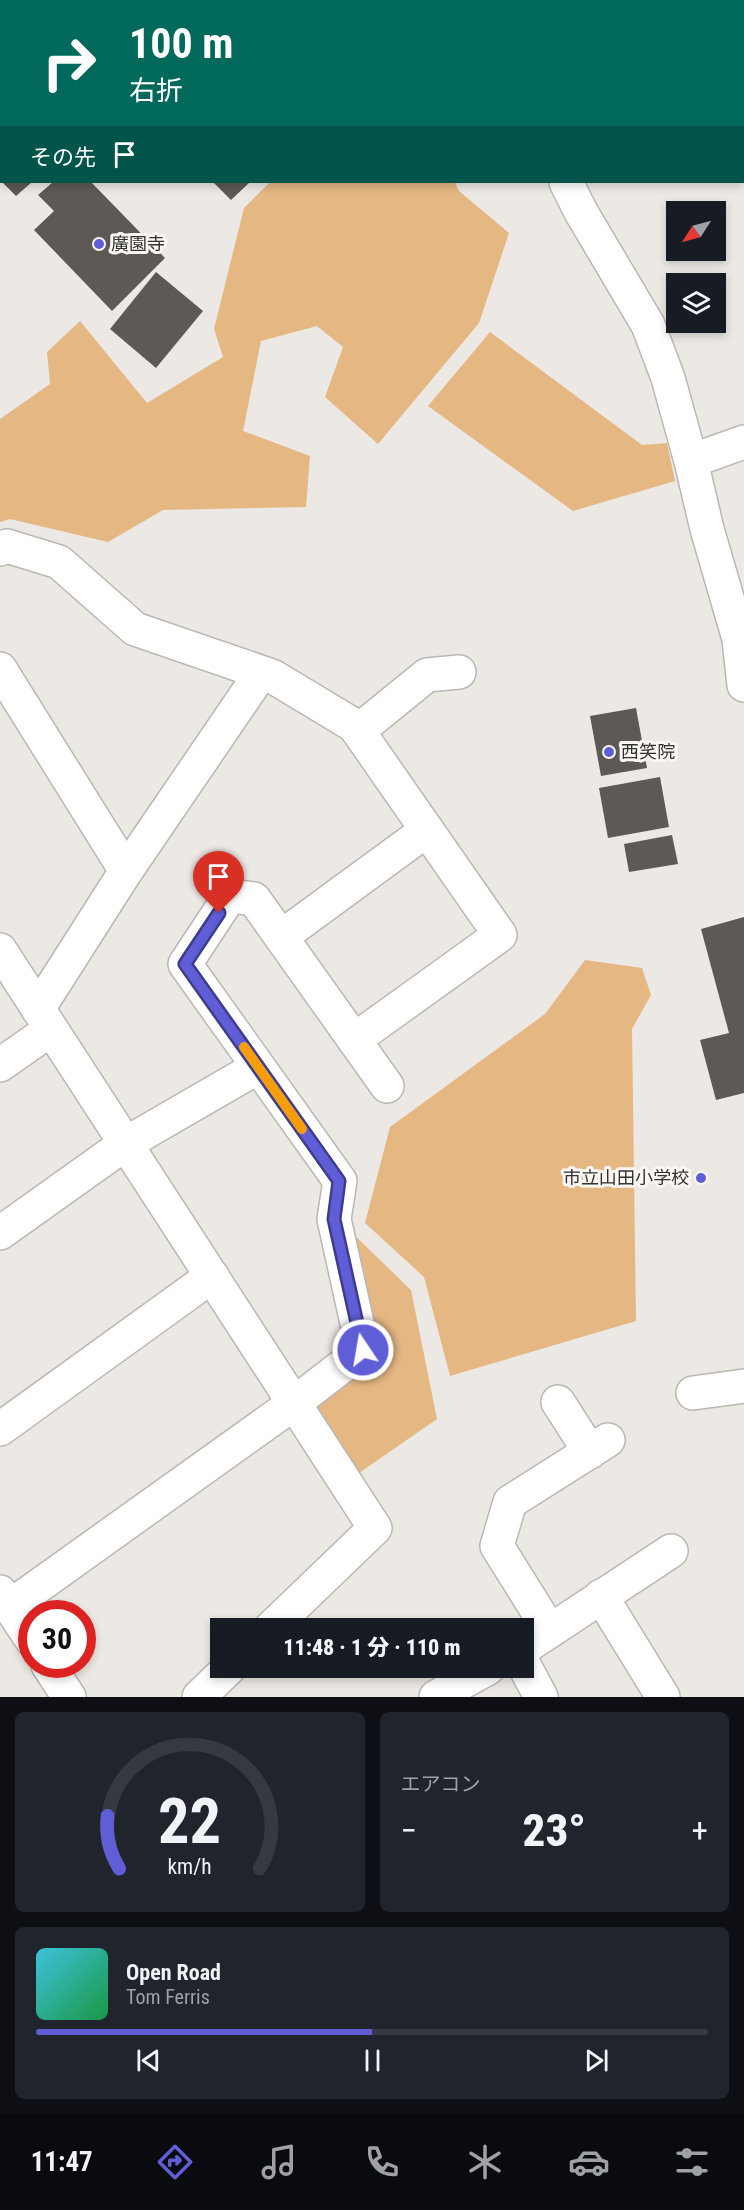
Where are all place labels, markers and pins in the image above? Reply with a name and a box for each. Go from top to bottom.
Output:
place label: 廣園寺 [111,233,165,254]
marker: 廣園寺 [92,237,106,251]
place label: 西笑院 [621,741,675,762]
marker: 西笑院 [602,745,616,759]
pin [193,851,244,913]
place label: 市立山田小学校 [563,1167,689,1188]
marker: 市立山田小学校 [694,1171,708,1185]

